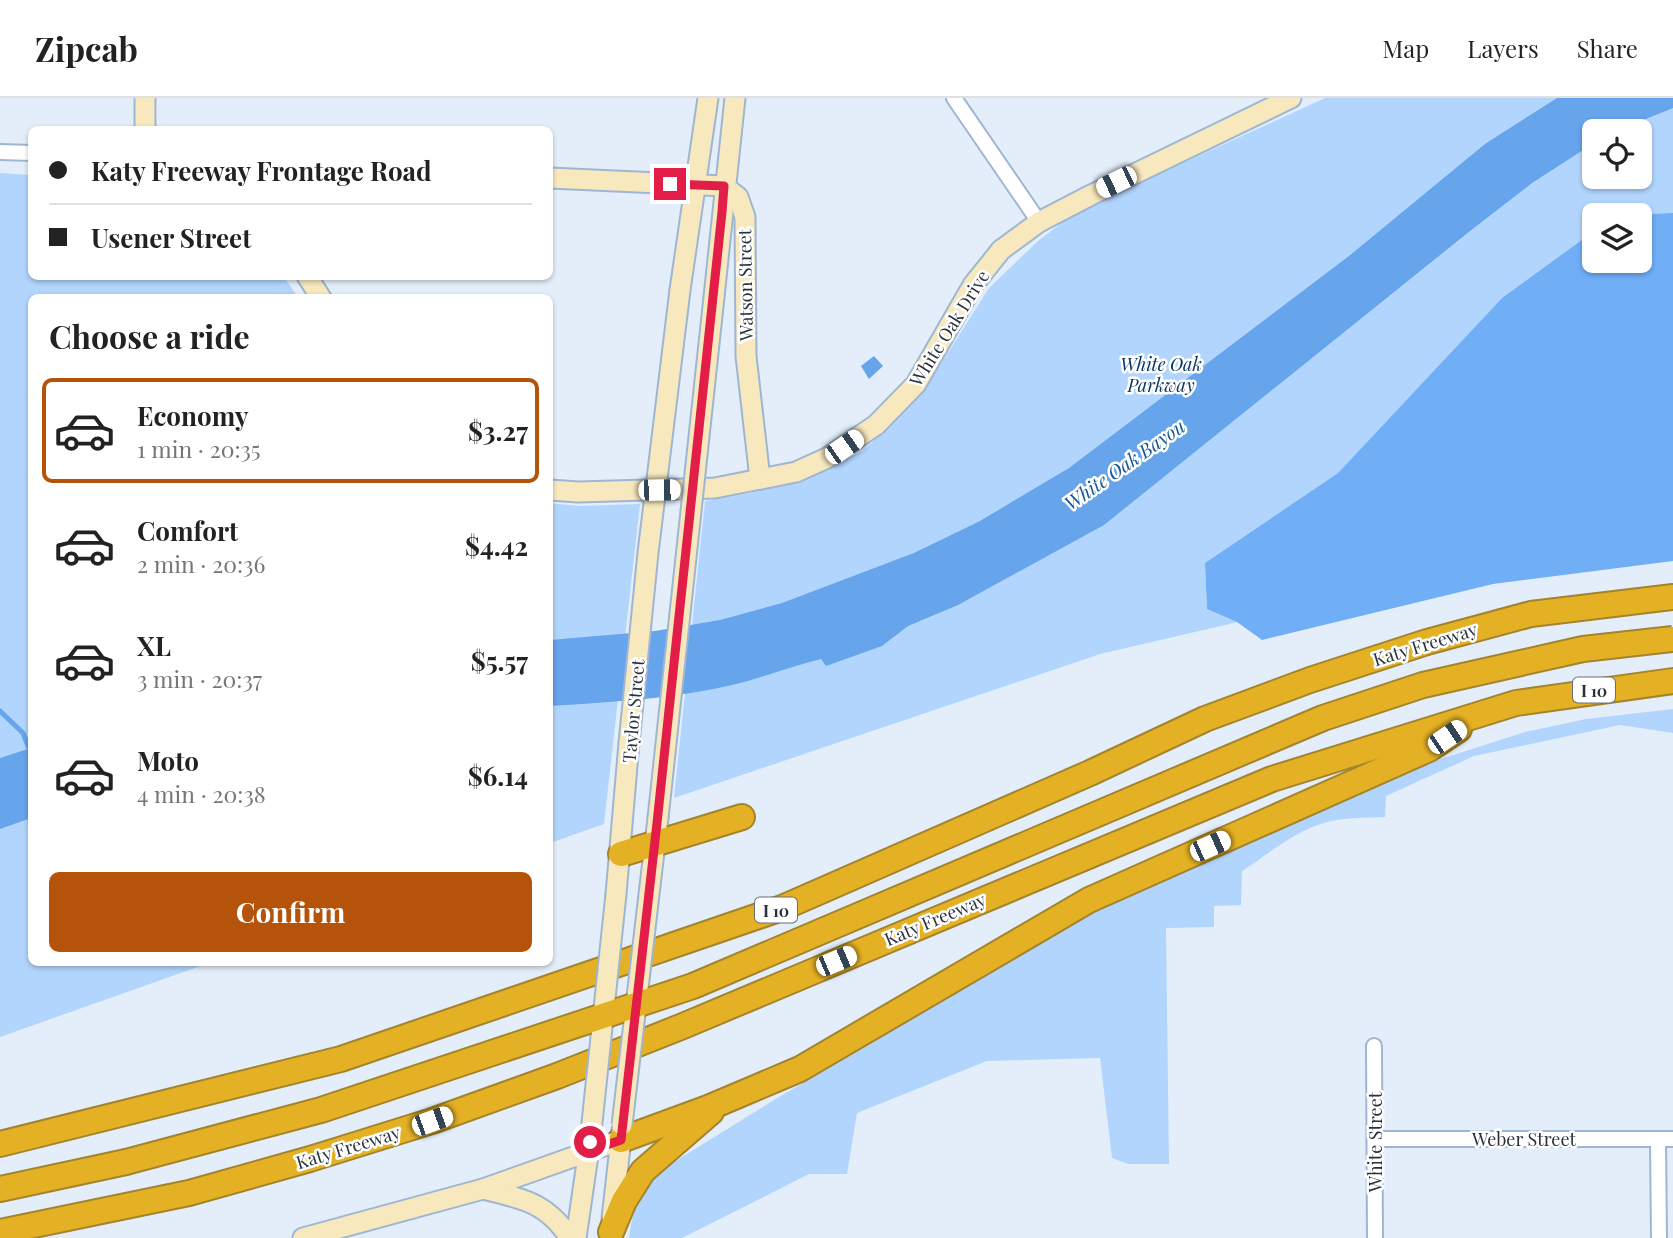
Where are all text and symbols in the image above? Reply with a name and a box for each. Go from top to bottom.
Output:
text: Zipcab [35,26,138,70]
text: Map [1383,32,1429,64]
text: Layers [1467,32,1539,64]
text: Share [1577,32,1638,64]
map controls [1582,119,1652,273]
button: locate [1582,119,1652,189]
text: Katy Freeway Frontage Road [91,153,432,188]
car [1093,163,1140,201]
route end [654,168,686,200]
button: layers [1582,203,1652,273]
text: Usener Street [91,220,251,255]
street label: Watson Street [732,228,758,342]
street label: White Oak Drive [903,265,994,391]
text: Choose a ride [49,314,250,357]
park label: White Oak Parkway [1120,352,1202,397]
text: Economy [137,398,248,433]
icon: car [53,399,116,462]
text: $3.27 [468,413,528,448]
water label: White Oak Bayou [1058,413,1190,515]
car [821,426,868,468]
text: 1 min · 20:35 [137,433,261,464]
car [638,479,681,501]
text: Comfort [137,513,238,548]
icon: car [53,514,116,577]
text: $4.42 [465,528,528,563]
text: 2 min · 20:36 [137,548,265,579]
street label: Katy Freeway [1370,617,1480,671]
text: XL [137,628,171,663]
icon: car [53,629,116,692]
text: $5.57 [471,643,528,678]
street label: Taylor Street [617,658,650,764]
text: 3 min · 20:37 [137,663,262,694]
road number: I 10 [1573,678,1615,702]
car [1424,717,1471,757]
text: Moto [137,743,199,778]
icon: car [53,744,116,807]
text: $6.14 [468,758,528,793]
text: 4 min · 20:38 [137,778,266,809]
car [1187,828,1234,864]
button: Confirm [49,872,532,952]
street label: Katy Freeway [881,887,989,951]
road number: I 10 [755,898,797,922]
car [813,943,860,979]
street label: White Street [1363,1091,1387,1193]
car [409,1104,456,1138]
street label: Katy Freeway [293,1120,403,1174]
route start [574,1126,606,1158]
street label: Weber Street [1471,1127,1577,1151]

